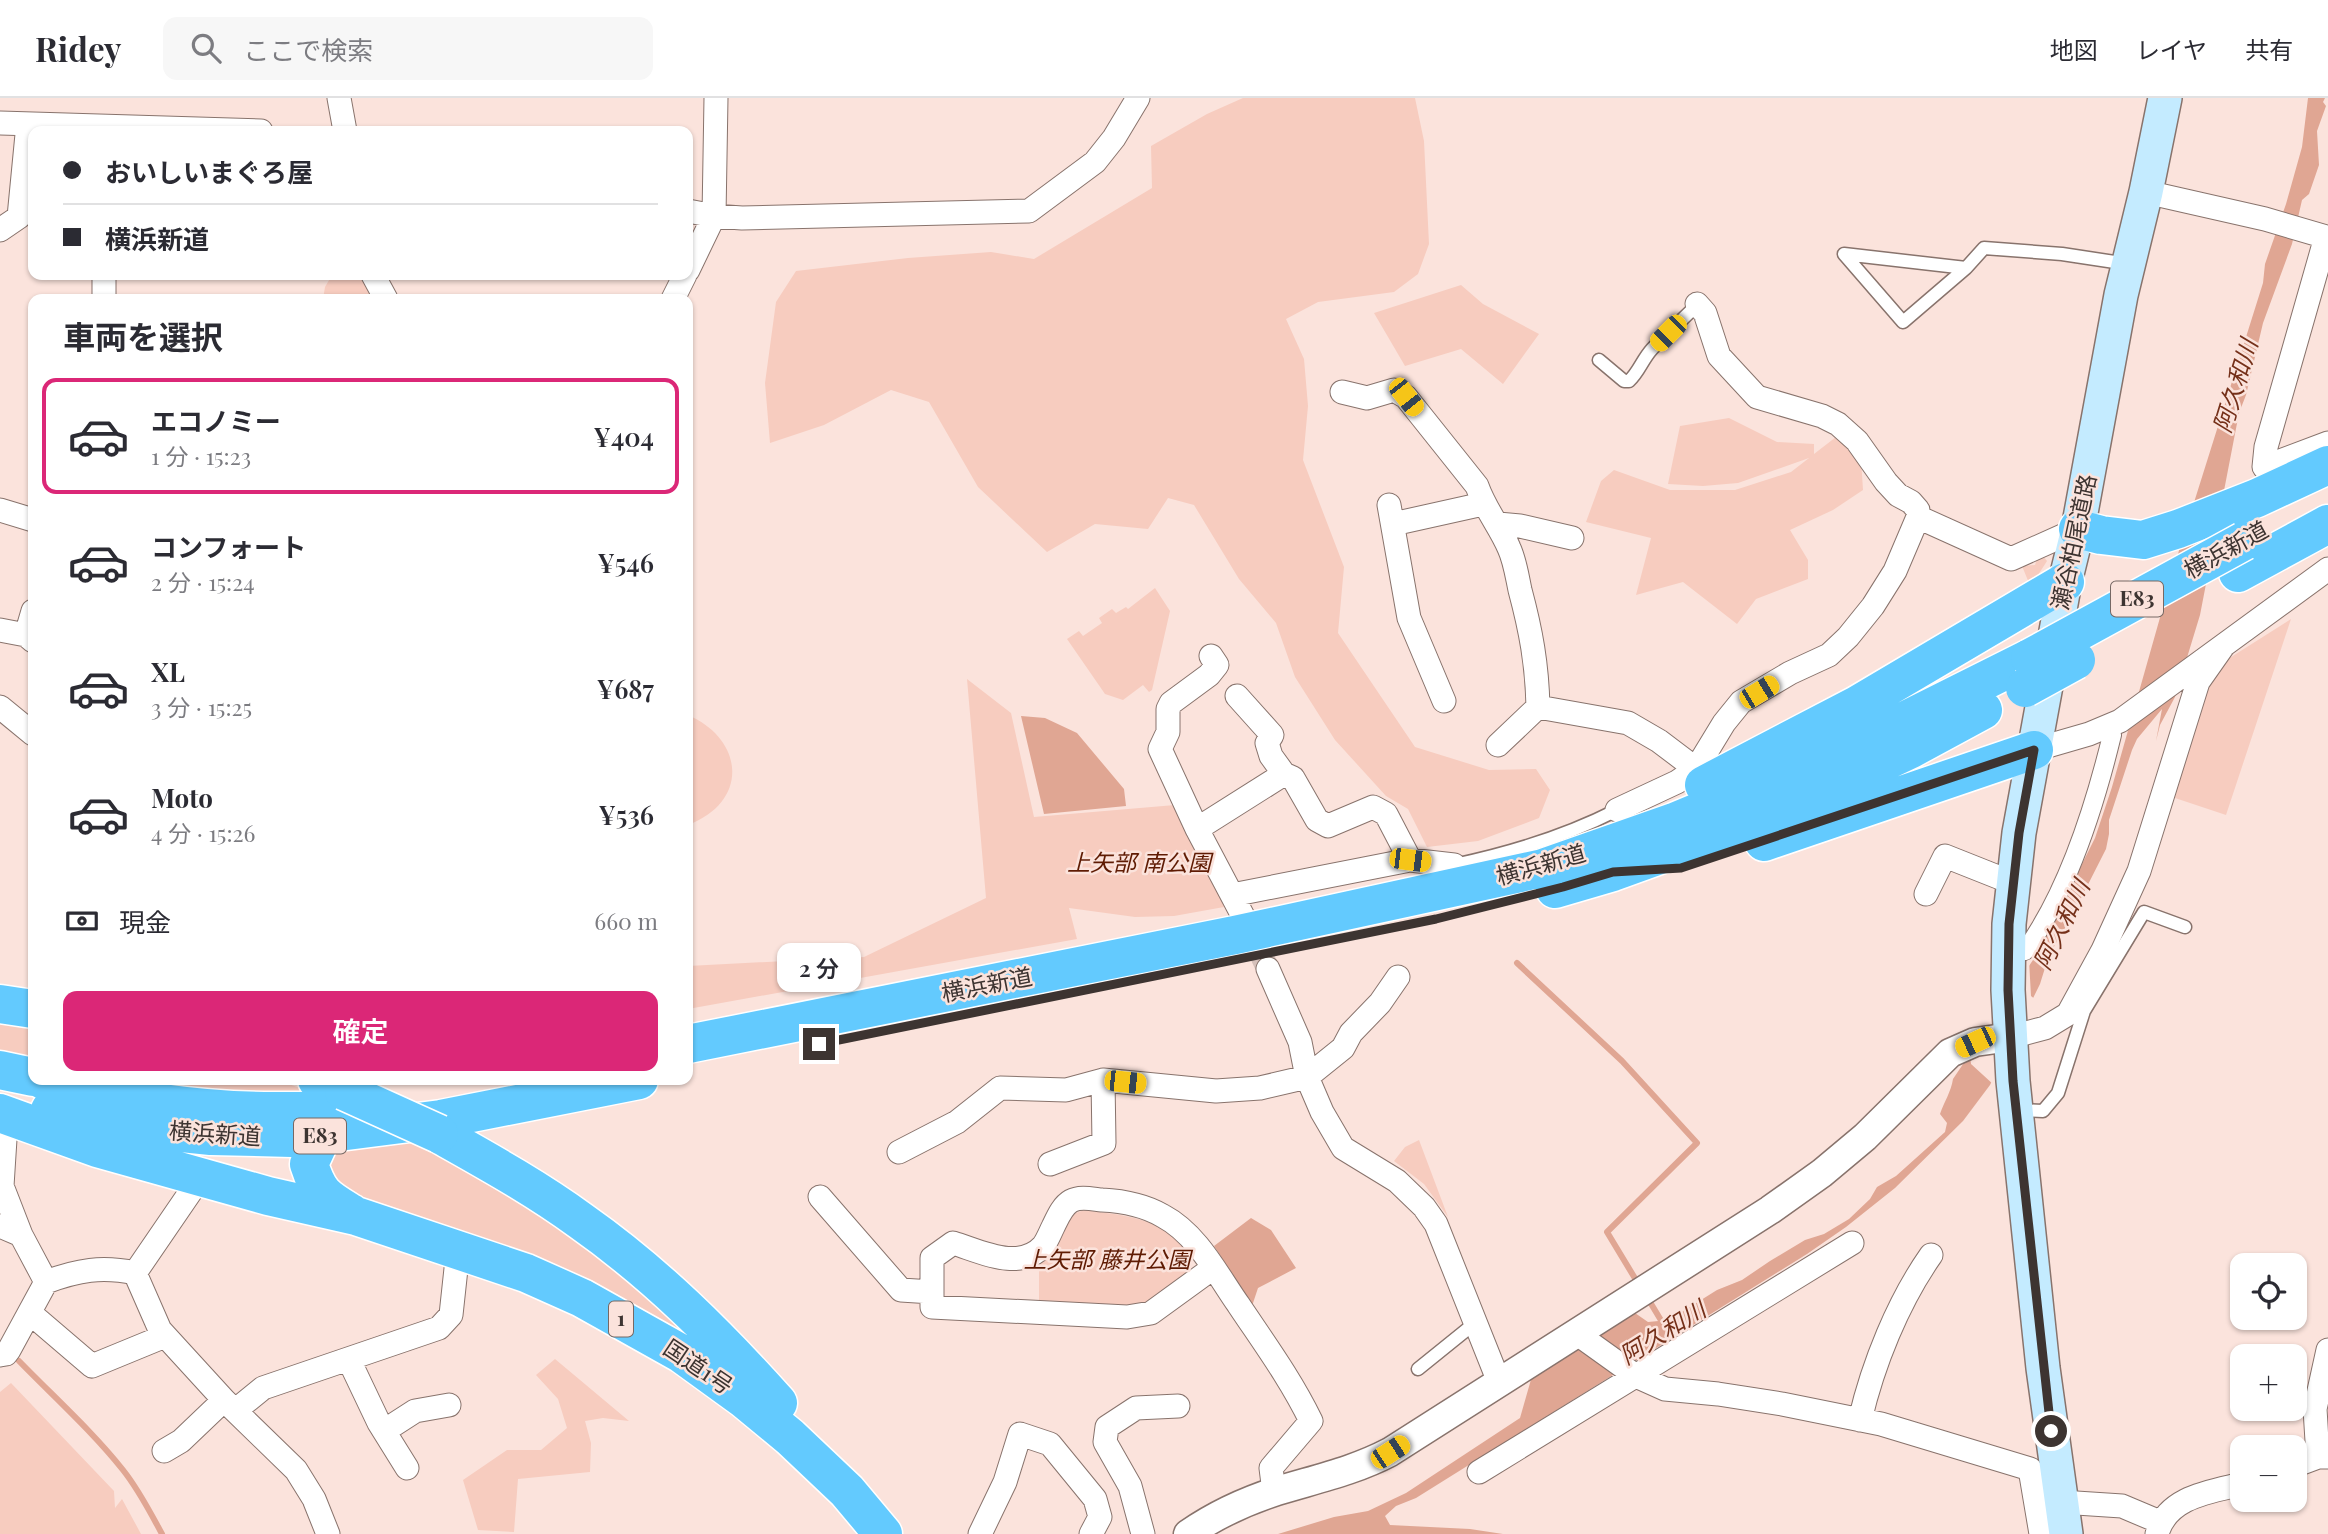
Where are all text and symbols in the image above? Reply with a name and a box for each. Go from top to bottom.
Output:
search box [163,17,653,80]
text: Ridey [35,26,121,70]
icon: search [187,29,225,67]
text: ここで検索 [243,32,373,67]
text: 地図 [2050,33,2098,65]
text: レイヤ [2136,33,2207,65]
text: 共有 [2245,33,2293,65]
text: おいしいまぐろ屋 [105,154,313,189]
text: 横浜新道 [105,221,209,256]
car [1646,311,1691,355]
text: 車両を選択 [63,314,223,357]
water label: 阿久和川 [2205,332,2264,436]
car [1385,374,1428,420]
text: エコノミー [151,403,281,438]
icon: car [67,405,130,468]
text: ¥404 [594,419,654,454]
text: 1 分 · 15:23 [151,440,251,471]
street label: 瀬谷柏尾道路 [2043,471,2102,612]
street label: 横浜新道 [2178,513,2273,585]
text: コンフォート [151,529,306,564]
icon: car [67,531,130,594]
text: ¥546 [597,545,654,580]
text: 2 分 · 15:24 [151,566,255,597]
road number: E83 [2111,582,2163,616]
text: XL [151,654,185,689]
icon: car [67,657,130,720]
text: ¥687 [597,671,654,706]
car [1736,672,1783,712]
text: 3 分 · 15:25 [151,691,252,722]
text: Moto [151,780,213,815]
icon: car [67,783,130,846]
text: ¥536 [599,797,654,832]
text: 4 分 · 15:26 [151,817,255,848]
street label: 横浜新道 [1492,836,1589,891]
park label: 上矢部 南公園 [1067,846,1214,877]
car [1388,847,1433,873]
water label: 阿久和川 [2025,871,2097,974]
icon: cash [63,902,101,940]
text: 現金 [119,904,171,939]
text: 660 m [594,905,658,936]
callout: 2 分 [777,942,861,992]
text: 2 分 [799,952,839,983]
street label: 横浜新道 [939,960,1035,1008]
button: 確定 [63,991,658,1071]
car [1952,1024,1999,1060]
route end [803,1028,835,1060]
car [1104,1069,1147,1095]
street label: 横浜新道 [168,1114,262,1151]
road number: E83 [294,1118,346,1154]
park label: 上矢部 藤井公園 [1024,1243,1193,1274]
map controls [2230,1253,2307,1512]
button: locate [2230,1253,2307,1330]
water label: 阿久和川 [1613,1291,1714,1370]
road number: 1 [609,1302,633,1336]
street label: 国道1号 [658,1331,740,1400]
button: + [2230,1344,2307,1421]
route start [2035,1415,2067,1447]
car [1367,1432,1414,1472]
button: − [2230,1435,2307,1512]

